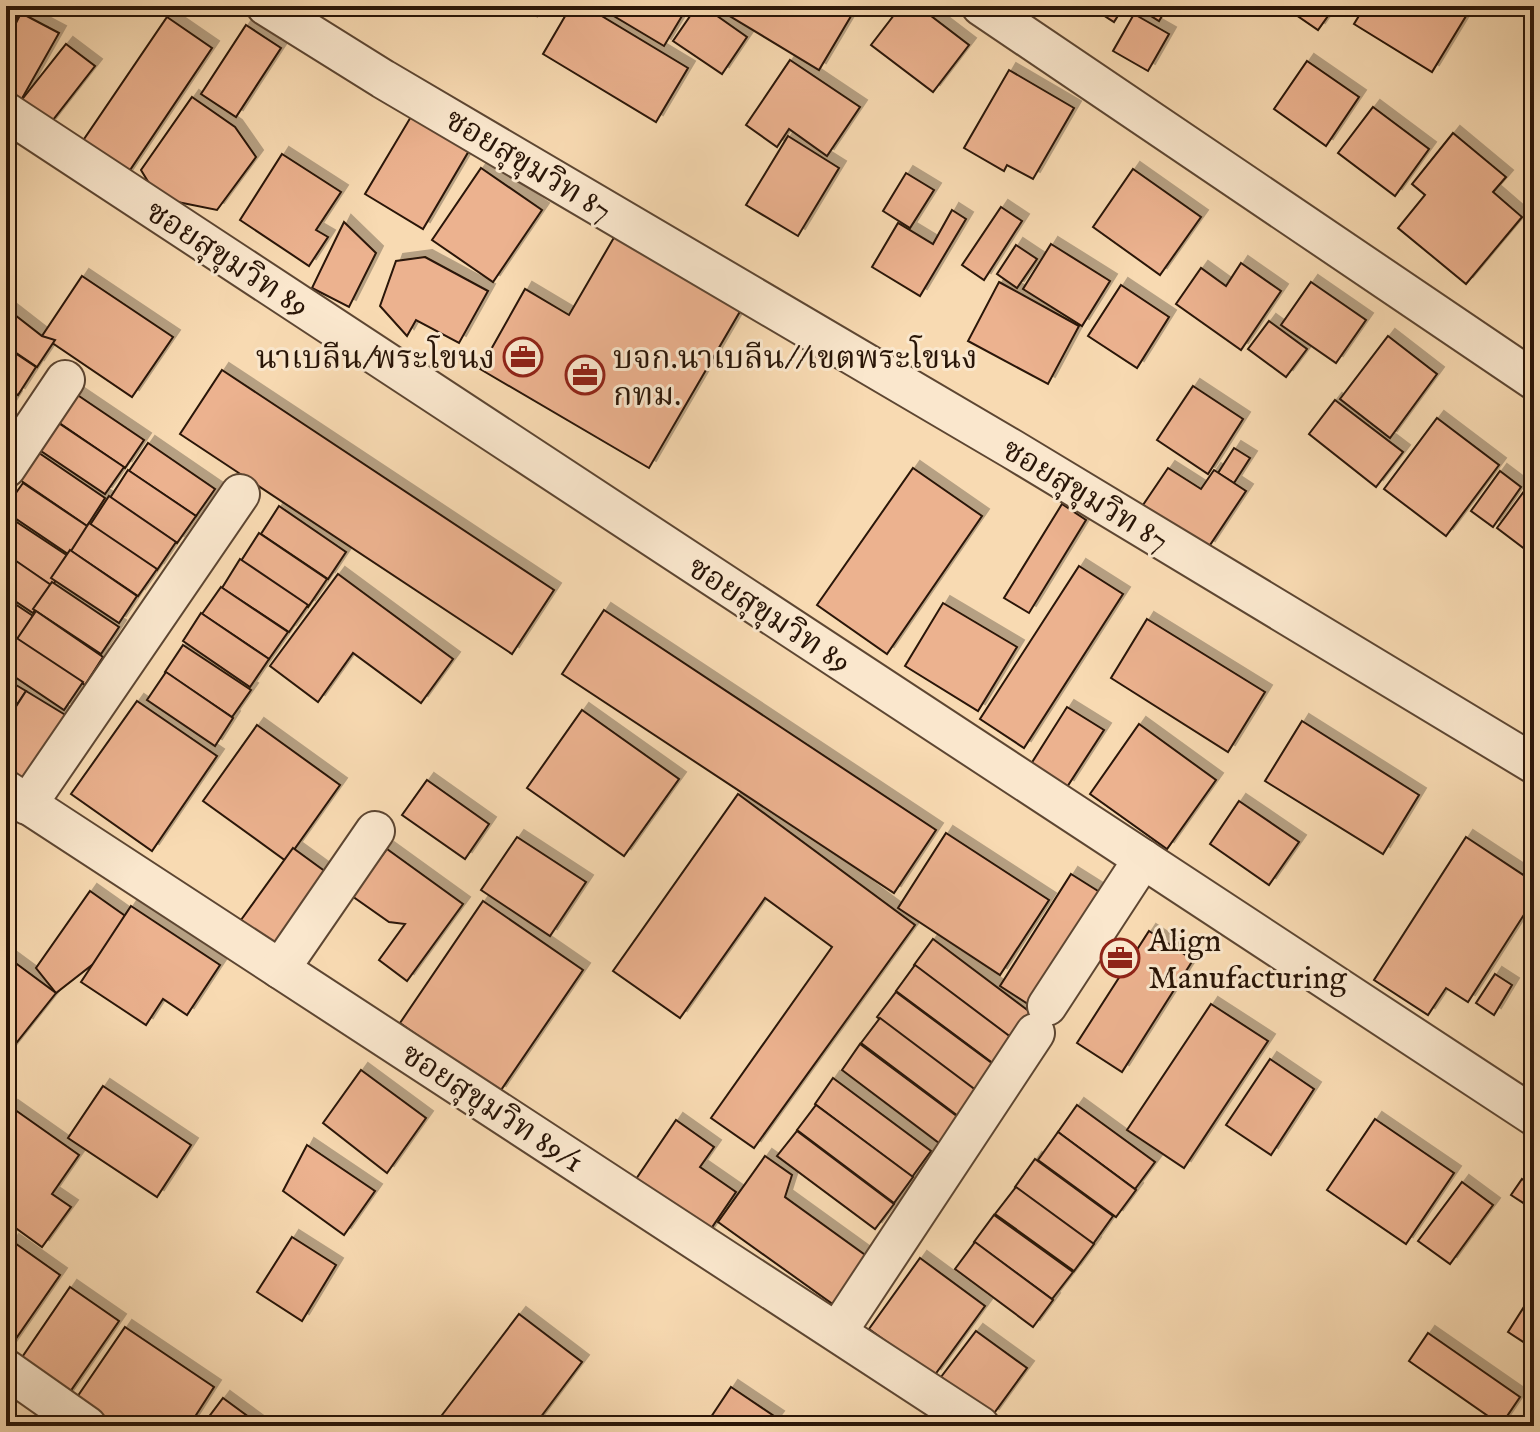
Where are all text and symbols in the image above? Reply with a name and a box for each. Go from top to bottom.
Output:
street label: ซอยสุขุมวิท 87 [437,100,619,232]
street label: ซอยสุขุมวิท 89 [137,192,316,328]
place label: นาเบลีน/พระโขนง [256,335,495,380]
place label: บจก.นาเบลีน//เขตพระโขนง กทม. [613,335,977,417]
office icon: นาเบลีน/พระโขนง [502,336,544,378]
office icon: บจก.นาเบลีน//เขตพระโขนง กทม. [564,354,606,396]
street label: ซอยสุขุมวิท 87 [994,430,1176,562]
street label: ซอยสุขุมวิท 89 [679,548,858,684]
place label: Align Manufacturing [1147,922,1347,1000]
office icon: Align Manufacturing [1099,937,1141,979]
street label: ซอยสุขุมวิท 89/1 [393,1035,591,1183]

